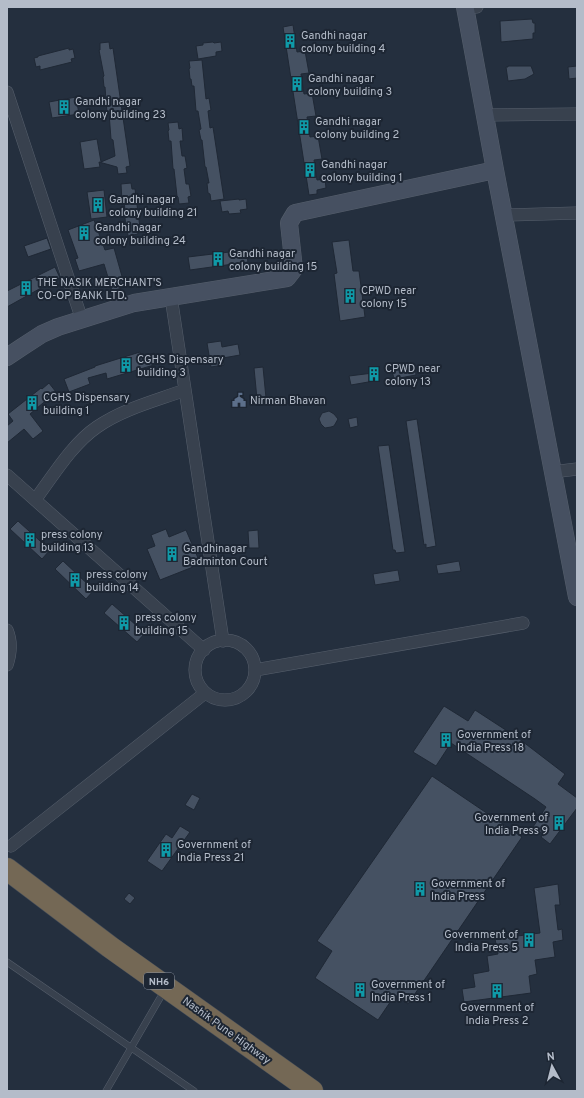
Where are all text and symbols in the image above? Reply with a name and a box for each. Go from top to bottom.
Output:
place label: Gandhi nagar colony building 4 [301,29,385,56]
building icon: Gandhi nagar colony building 4 [282,33,298,49]
place label: Gandhi nagar colony building 3 [308,72,392,99]
building icon: Gandhi nagar colony building 3 [289,76,305,92]
place label: Gandhi nagar colony building 23 [75,95,166,122]
building icon: Gandhi nagar colony building 23 [56,99,72,115]
place label: Gandhi nagar colony building 2 [315,115,399,142]
building icon: Gandhi nagar colony building 2 [296,119,312,135]
place label: Gandhi nagar colony building 1 [321,158,403,185]
building icon: Gandhi nagar colony building 1 [302,162,318,178]
place label: Gandhi nagar colony building 21 [109,193,197,220]
building icon: Gandhi nagar colony building 21 [90,197,106,213]
place label: Gandhi nagar colony building 24 [95,221,186,248]
building icon: Gandhi nagar colony building 24 [76,225,92,241]
place label: Gandhi nagar colony building 15 [229,247,318,274]
building icon: Gandhi nagar colony building 15 [210,251,226,267]
place label: THE NASIK MERCHANT'S CO-OP BANK LTD. [37,276,162,303]
building icon: THE NASIK MERCHANT'S CO-OP BANK LTD. [18,280,34,296]
place label: CPWD near colony 15 [361,284,417,311]
building icon: CPWD near colony 15 [342,288,358,304]
place label: CGHS Dispensary building 3 [137,353,224,380]
building icon: CGHS Dispensary building 3 [118,357,134,373]
place label: CPWD near colony 13 [385,362,441,389]
building icon: CPWD near colony 13 [366,366,382,382]
place label: CGHS Dispensary building 1 [43,391,130,418]
public building icon: Nirman Bhavan [231,392,247,408]
place label: Nirman Bhavan [250,394,326,408]
building icon: CGHS Dispensary building 1 [24,395,40,411]
place label: press colony building 13 [41,528,103,555]
building icon: press colony building 13 [22,532,38,548]
place label: Gandhinagar Badminton Court [183,542,268,569]
building icon: Gandhinagar Badminton Court [164,546,180,562]
place label: press colony building 14 [86,568,148,595]
building icon: press colony building 14 [67,572,83,588]
place label: press colony building 15 [135,611,197,638]
building icon: press colony building 15 [116,615,132,631]
place label: Government of India Press 18 [457,728,531,755]
building icon: Government of India Press 18 [438,732,454,748]
place label: Government of India Press 9 [474,811,548,838]
building icon: Government of India Press 9 [551,815,567,831]
place label: Government of India Press 21 [177,838,251,865]
building icon: Government of India Press 21 [158,842,174,858]
place label: Government of India Press [431,877,505,904]
building icon: Government of India Press [412,881,428,897]
place label: Government of India Press 5 [444,928,518,955]
building icon: Government of India Press 5 [521,932,537,948]
road number: NH6 [144,973,174,989]
place label: Government of India Press 1 [371,978,445,1005]
building icon: Government of India Press 1 [352,982,368,998]
building icon: Government of India Press 2 [489,983,505,999]
street label: Nashik Pune Highway [179,994,273,1068]
place label: Government of India Press 2 [460,1001,534,1028]
north arrow [532,1046,572,1086]
text: N [546,1050,556,1064]

